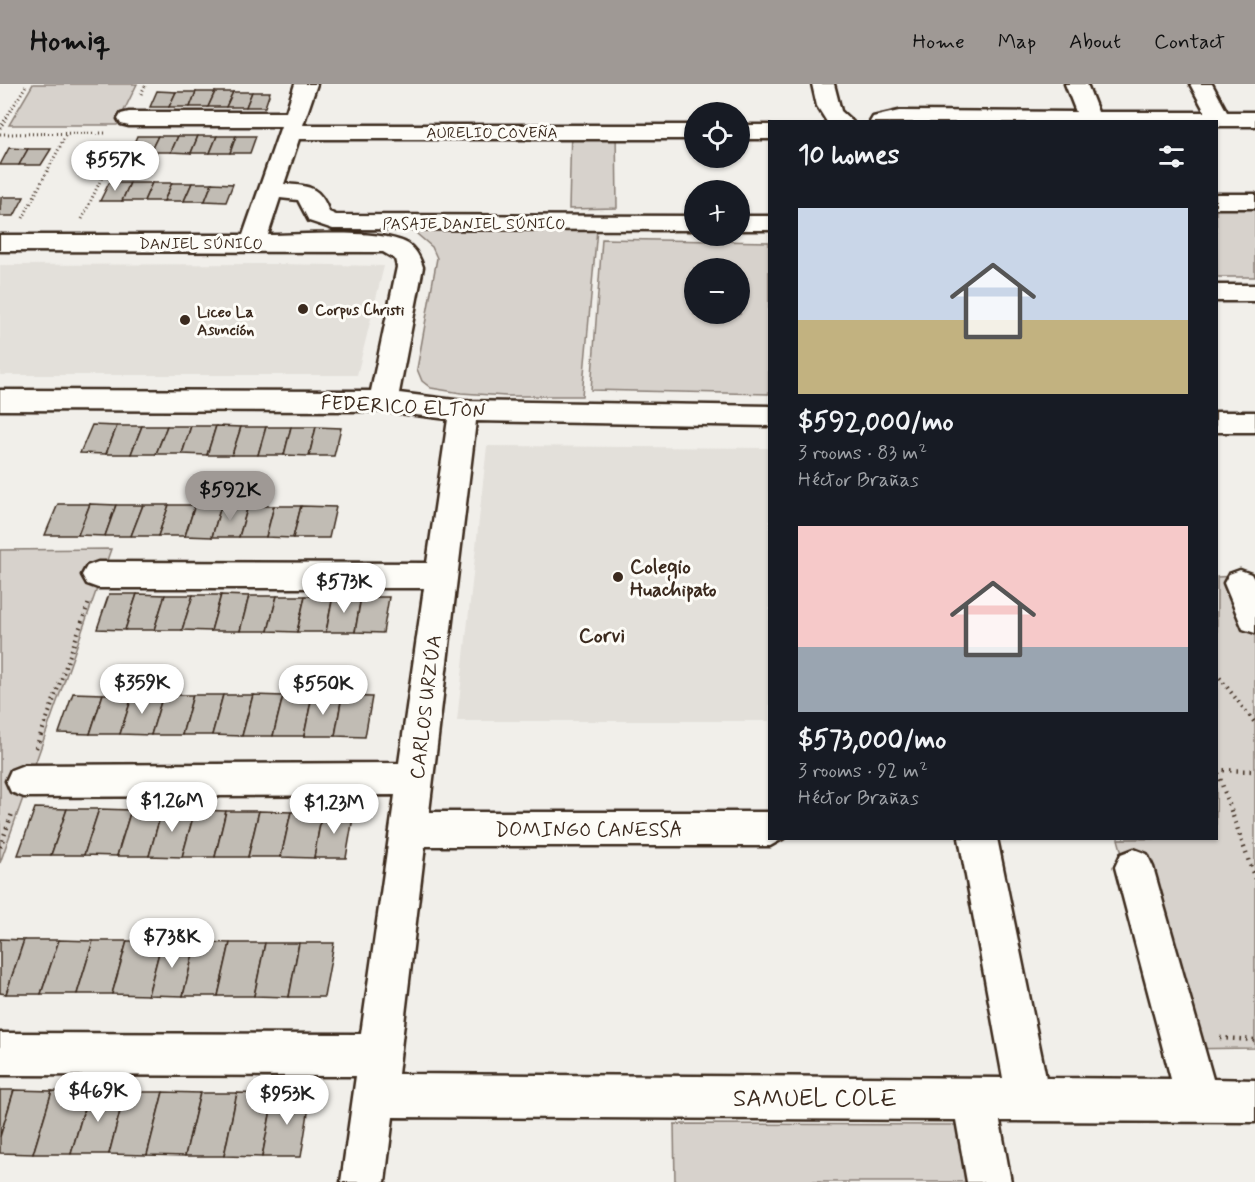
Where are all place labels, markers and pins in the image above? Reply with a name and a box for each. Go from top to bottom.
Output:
pin: $557K [73,141,157,192]
place label: Corpus Christi [315,300,405,321]
place label: Liceo La Asunción [197,302,254,341]
marker: Corpus Christi [296,302,310,316]
marker: Liceo La Asunción [178,313,192,327]
pin: $592K [188,471,272,522]
place label: Colegio Huachipato [630,554,717,604]
pin: $573K [302,563,386,614]
marker: Colegio Huachipato [611,570,625,584]
pin: $359K [100,664,184,715]
pin: $550K [281,665,365,716]
pin: $1.26M [123,782,221,833]
pin: $1.23M [285,784,383,835]
pin: $738K [130,918,214,969]
pin: $469K [56,1072,140,1123]
pin: $953K [245,1075,329,1126]

